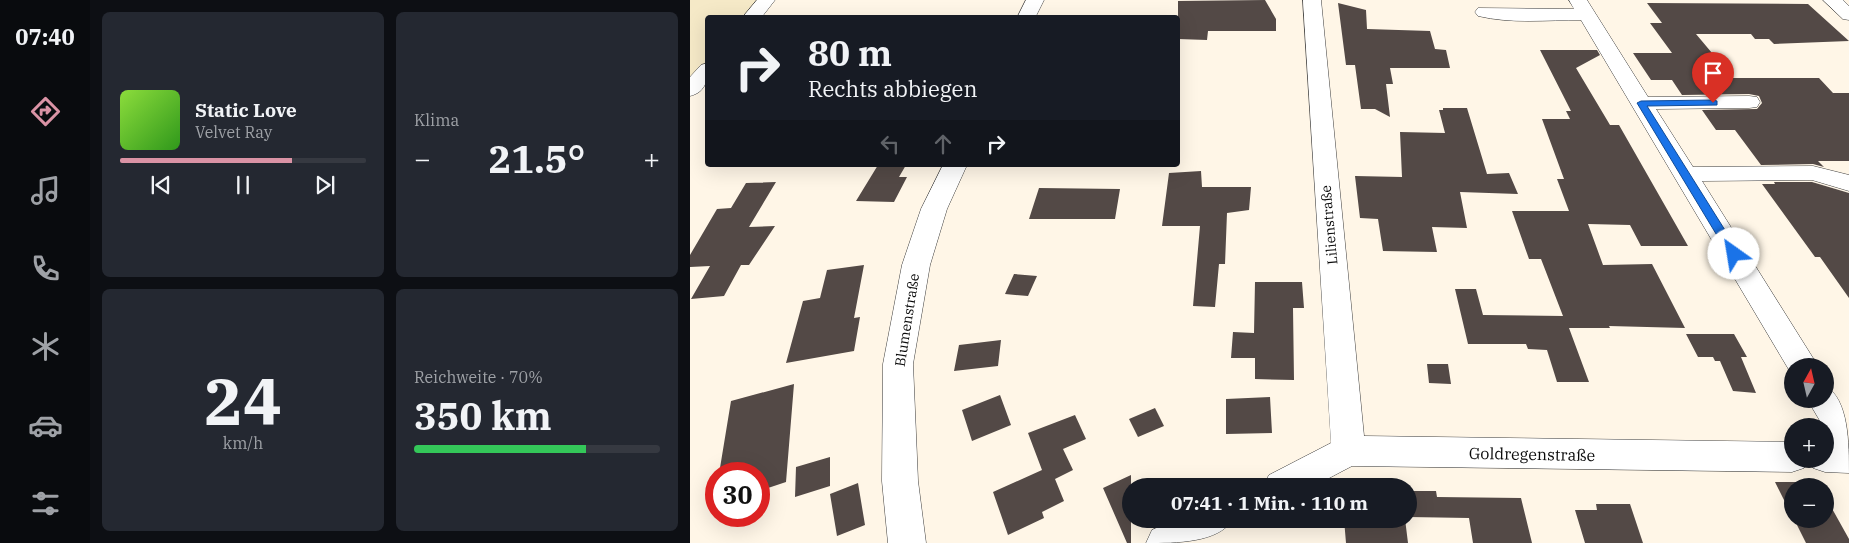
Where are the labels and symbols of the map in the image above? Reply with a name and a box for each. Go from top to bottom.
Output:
pin [1692,52,1734,103]
street label: Lilienstraße [1317,184,1341,266]
position arrow [1707,227,1759,279]
street label: Blumenstraße [891,272,923,368]
north arrow [1784,358,1834,408]
street label: Goldregenstraße [1469,443,1595,465]
speed limit sign: 30 [705,462,770,527]

